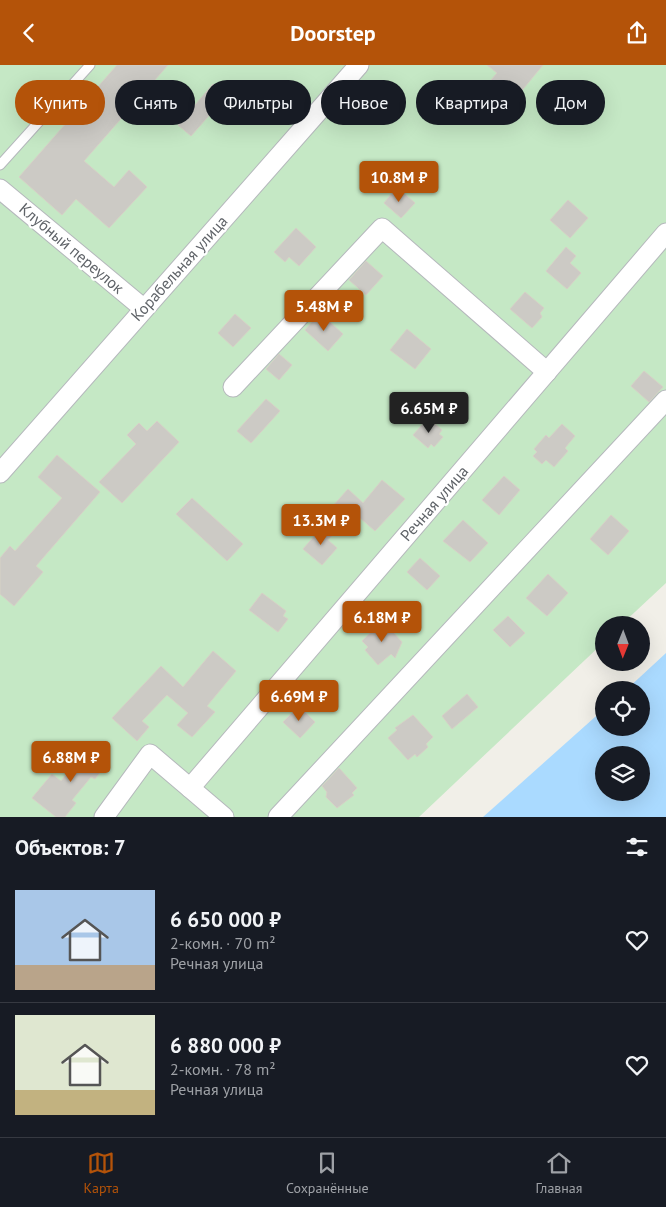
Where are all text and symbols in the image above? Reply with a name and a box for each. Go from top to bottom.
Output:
icon: back [15,19,43,47]
text: Doorstep [290,19,376,47]
icon: share [623,19,651,47]
chip: Купить [15,80,105,125]
chip: Снять [115,80,195,125]
chip: Фильтры [205,80,311,125]
chip: Новое [321,80,406,125]
chip: Квартира [416,80,526,125]
chip: Дом [536,80,605,125]
pin: 10.8M ₽ [353,161,445,203]
text: 10.8M ₽ [370,167,428,187]
street label: Клубный переулок [15,198,129,298]
street label: Корабельная улица [126,211,232,325]
pin: 5.48M ₽ [278,289,370,332]
text: 5.48M ₽ [295,296,353,316]
pin: 6.65M ₽ [383,391,475,434]
text: 6.65M ₽ [400,398,458,418]
street label: Речная улица [396,461,472,545]
pin: 13.3M ₽ [275,503,367,546]
text: 13.3M ₽ [292,510,350,530]
pin: 6.18M ₽ [336,601,428,643]
text: 6.18M ₽ [353,607,411,627]
north arrow [595,616,650,671]
map controls [595,616,650,801]
pin: 6.69M ₽ [253,679,345,722]
button: locate [595,681,650,736]
text: 6.69M ₽ [270,686,328,706]
pin: 6.88M ₽ [25,741,117,783]
button: layers [595,746,650,801]
text: 6.88M ₽ [42,747,100,767]
icon: filters [623,833,651,861]
text: Объектов: 7 [15,834,126,861]
text: 6 650 000 ₽ [170,906,281,933]
icon: home [55,910,115,970]
icon: heart [623,926,651,954]
text: 2-комн. · 70 m² [170,933,276,953]
text: Речная улица [170,953,264,973]
text: 6 880 000 ₽ [170,1032,281,1059]
icon: home [55,1035,115,1095]
icon: heart [623,1051,651,1079]
text: 2-комн. · 78 m² [170,1059,276,1079]
text: Речная улица [170,1079,264,1099]
tab: Карта [84,1149,119,1197]
tab: Сохранённые [286,1149,369,1197]
tab: Главная [536,1149,582,1197]

